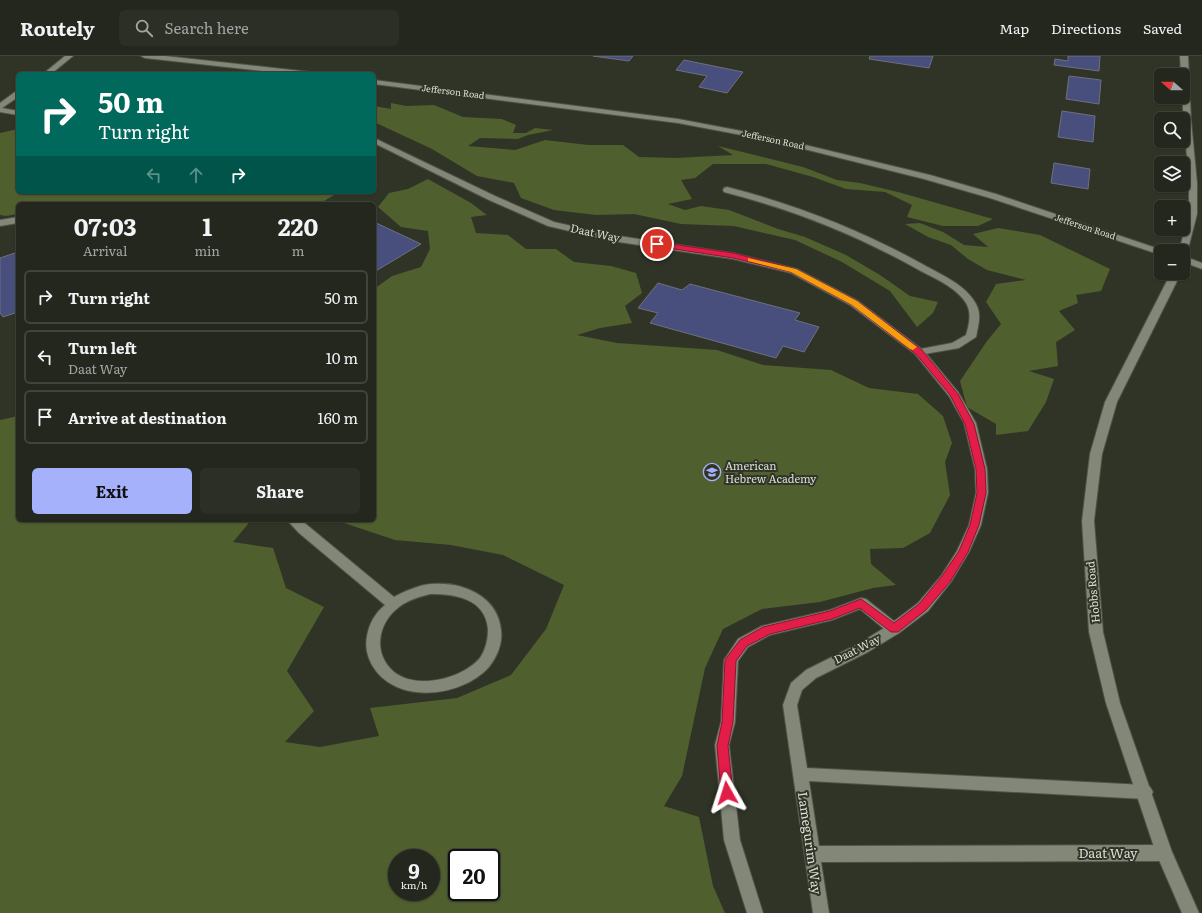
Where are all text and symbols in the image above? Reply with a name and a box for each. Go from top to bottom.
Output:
search box [119,10,399,46]
text: Routely [20,14,95,42]
text: Search here [165,16,249,39]
icon: search [133,17,155,39]
text: Map [999,18,1029,38]
text: Directions [1051,18,1121,38]
text: Saved [1143,18,1182,38]
north arrow [1154,68,1190,104]
map controls [1154,68,1190,280]
text: 50 m [98,80,164,122]
street label: Jefferson Road [421,80,486,102]
icon: right [32,88,84,140]
button: search [1154,112,1190,148]
text: Turn right [98,118,189,145]
street label: Jefferson Road [741,126,806,153]
button: layers [1154,156,1190,192]
icon: left [143,164,165,186]
icon: ahead [185,164,207,186]
icon: right [227,164,249,186]
button: + [1154,200,1190,236]
text: 07:03 [74,208,137,243]
text: 1 [202,208,212,243]
text: 220 [278,208,318,243]
street label: Jefferson Road [1053,210,1118,243]
street label: Daat Way [569,219,622,245]
pin [640,227,674,261]
icon: arrive [646,233,668,255]
text: Arrival [83,241,127,260]
text: min [194,241,220,260]
text: m [292,241,304,260]
button: − [1154,244,1190,280]
icon: right [34,286,56,308]
text: Turn right [68,286,150,309]
text: 50 m [324,286,358,309]
text: Turn left [68,336,137,359]
icon: left [34,346,56,368]
text: 10 m [326,346,358,369]
text: Daat Way [68,359,127,378]
icon: arrive [34,406,56,428]
text: Arrive at destination [68,406,227,429]
text: 160 m [318,406,358,429]
place label: American Hebrew Academy [725,457,817,486]
school or university icon: American Hebrew Academy [702,462,722,482]
button: Exit [32,468,192,514]
button: Share [200,468,360,514]
street label: Hobbs Road [1081,560,1103,624]
street label: Daat Way [831,629,883,667]
position arrow [706,772,748,814]
street label: Lamegurim Way [794,790,827,896]
street label: Daat Way [1078,843,1138,862]
speed limit sign: 20 [448,849,500,901]
text: 9 [408,855,420,885]
text: km/h [401,877,427,892]

